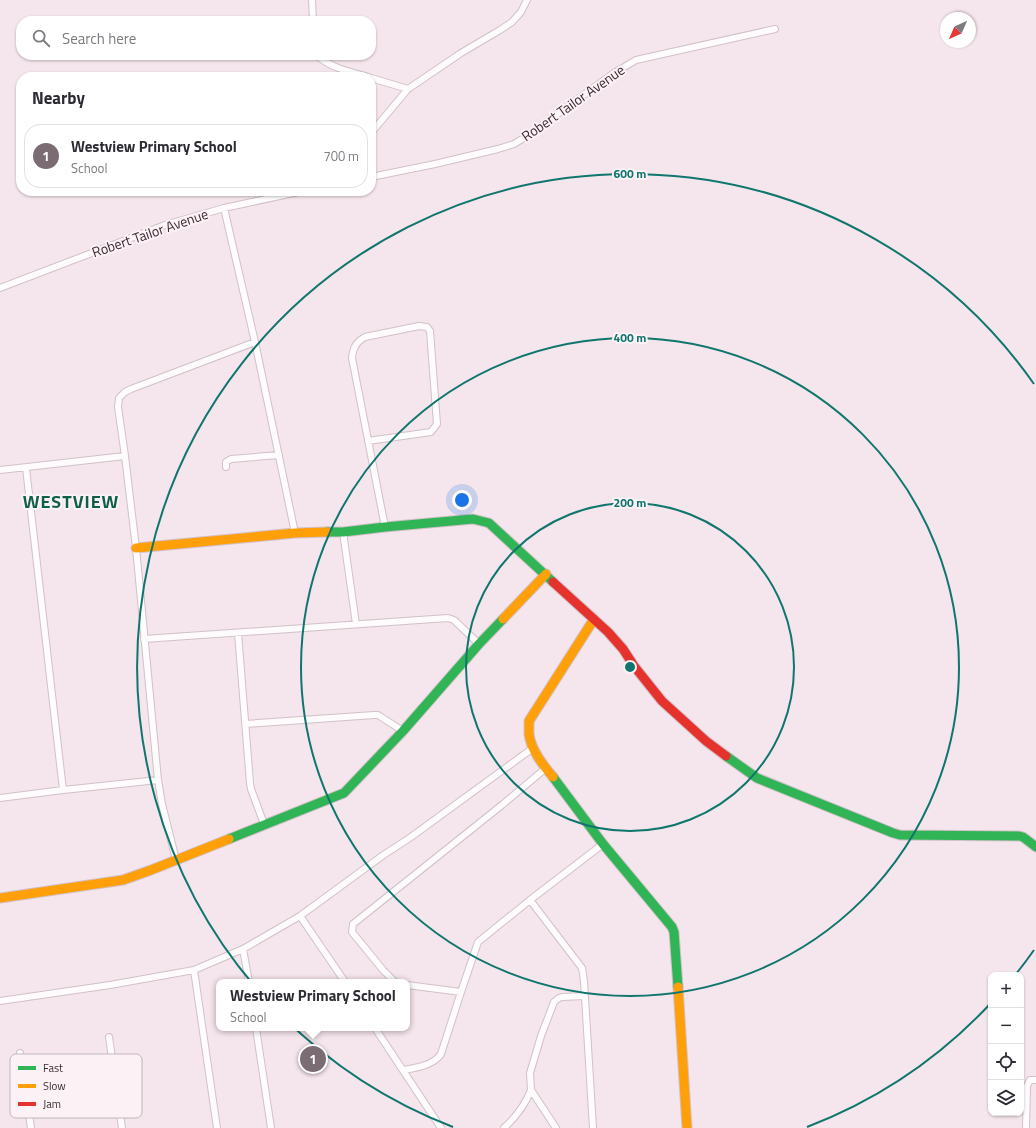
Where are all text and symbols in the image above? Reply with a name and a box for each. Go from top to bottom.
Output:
north arrow [940,12,976,48]
search box [16,16,376,60]
icon: search [30,27,52,49]
text: Search here [62,27,136,50]
street label: Robert Tailor Avenue [517,59,629,146]
text: Nearby [32,85,85,111]
text: Westview Primary School [71,135,237,158]
text: 1 [42,146,50,166]
text: 700 m [323,146,359,166]
text: School [71,158,107,178]
text: 600 m [614,164,646,183]
street label: Robert Tailor Avenue [89,203,211,262]
text: 400 m [614,328,646,347]
district label: WESTVIEW [23,488,119,515]
your location [452,490,472,510]
text: 200 m [614,493,646,512]
centre of rings [623,660,637,674]
map controls [988,972,1024,1116]
button: + [988,972,1024,1008]
popup [216,979,410,1031]
text: Westview Primary School [230,984,396,1007]
text: School [230,1007,267,1027]
button: − [988,1008,1024,1044]
pin: 1 [300,1044,326,1074]
button: locate [988,1044,1024,1080]
legend [10,1054,142,1118]
text: Fast [43,1060,63,1076]
text: Slow [43,1078,66,1094]
button: layers [988,1080,1024,1116]
text: Jam [43,1096,61,1112]

